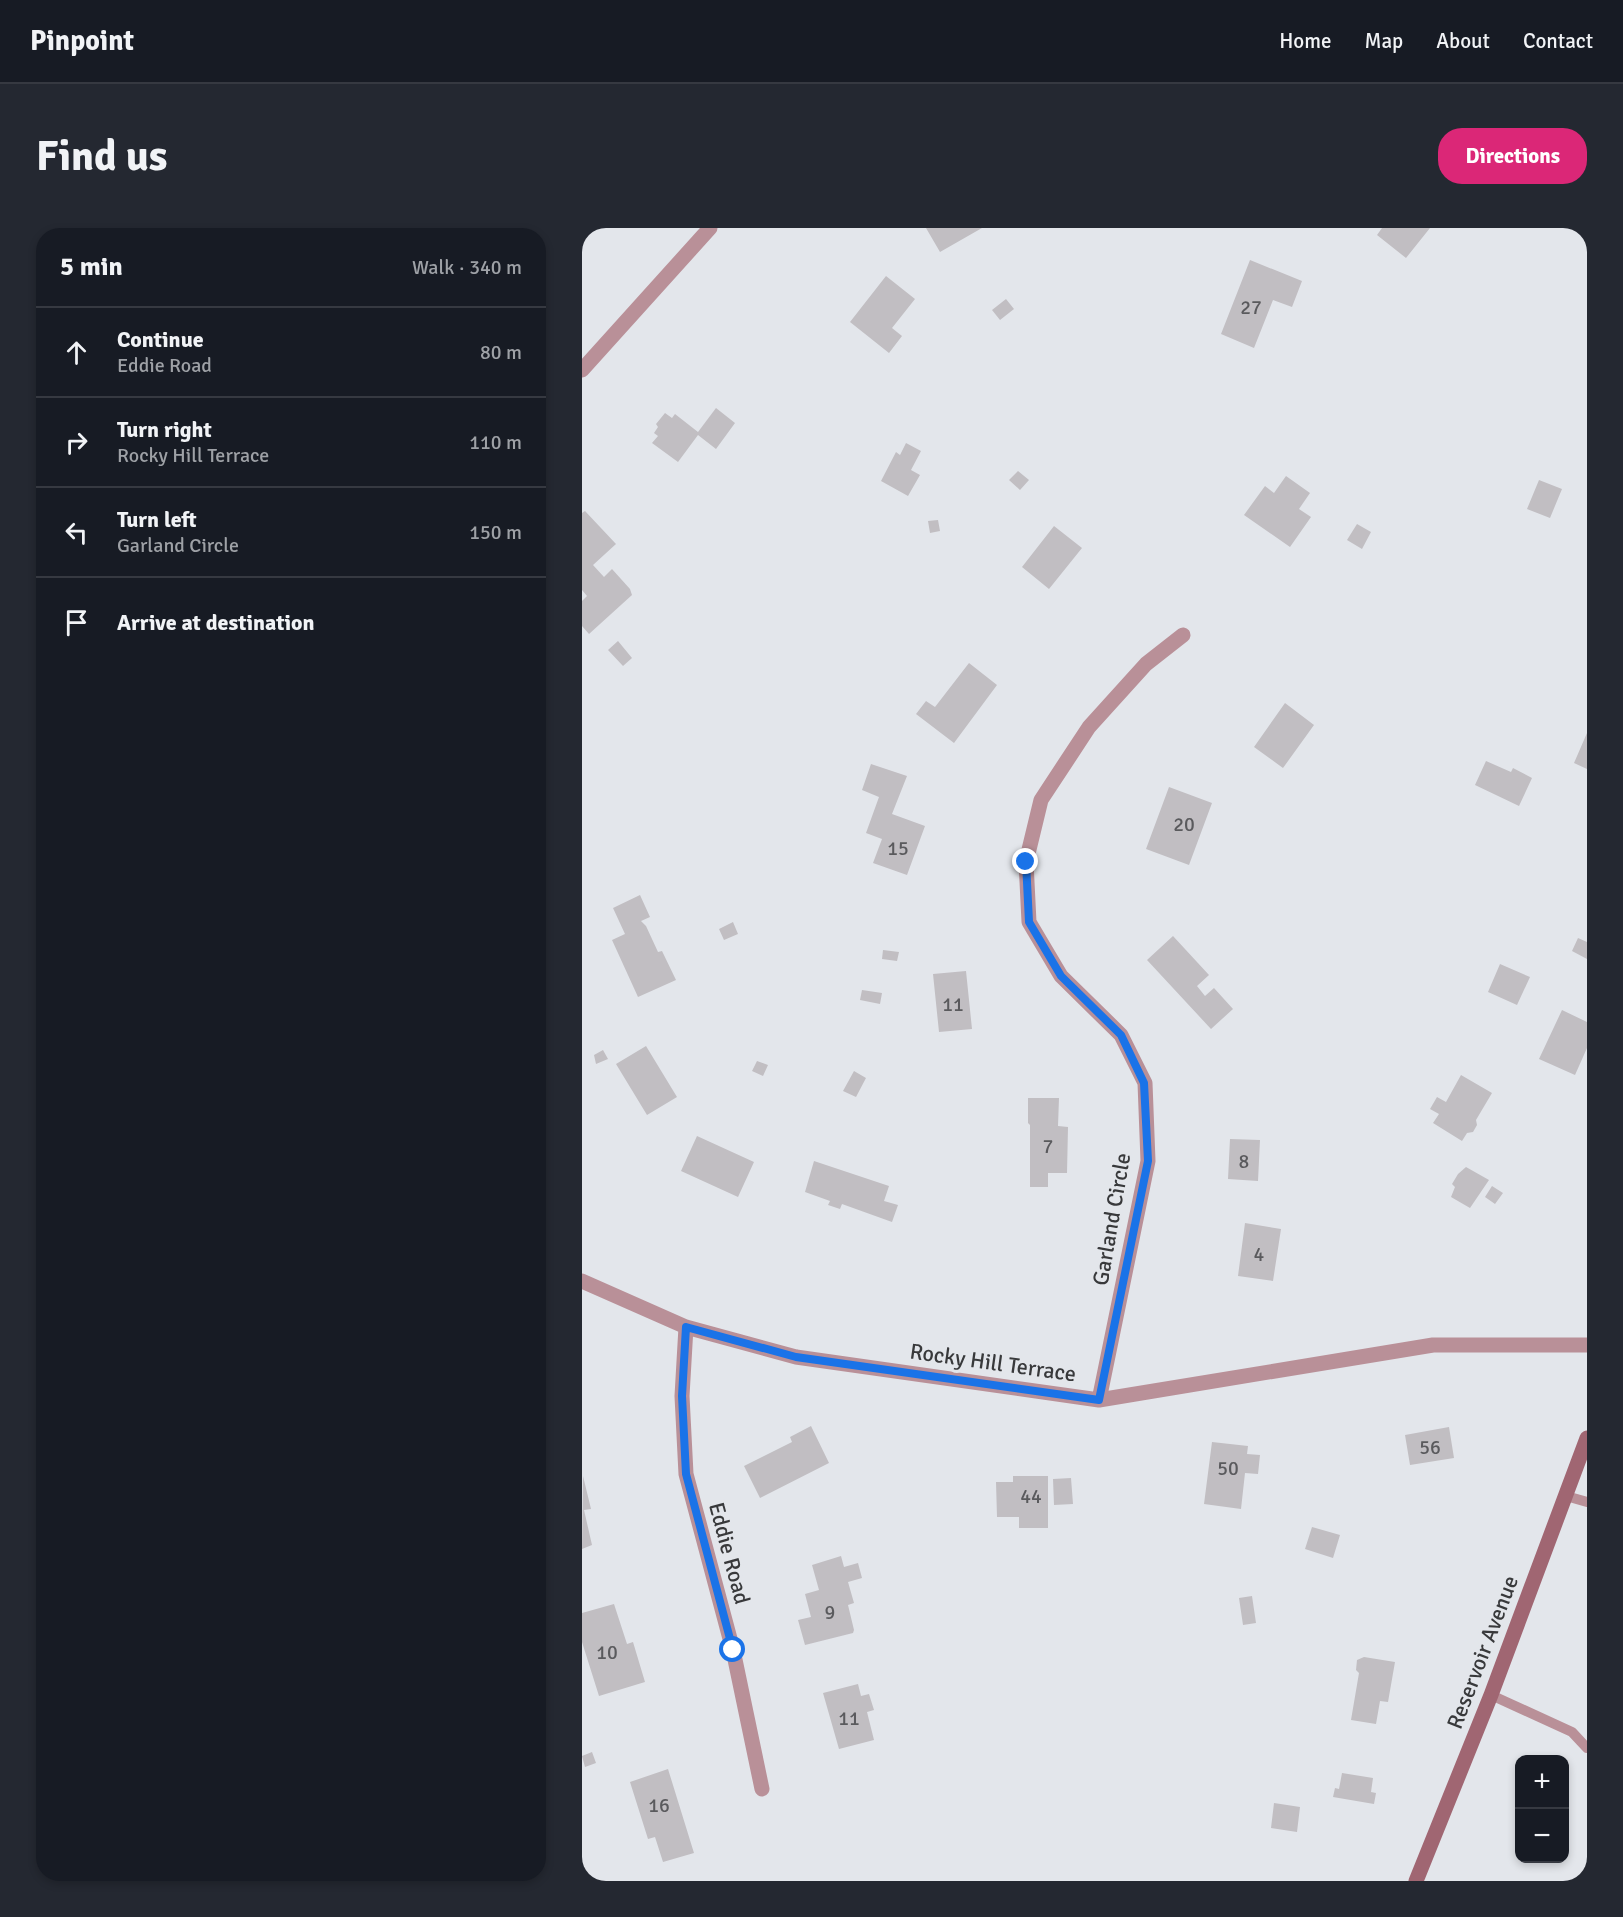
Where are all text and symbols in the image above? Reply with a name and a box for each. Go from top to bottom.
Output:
text: Pinpoint [30,24,134,58]
text: Home [1279,28,1332,54]
text: Map [1365,28,1403,54]
text: About [1436,28,1490,54]
text: Contact [1523,28,1593,54]
button: Directions [1438,128,1587,184]
text: Find us [36,131,167,182]
text: 5 min [60,251,123,283]
text: Walk · 340 m [412,255,522,280]
house number: 27 [1240,295,1262,320]
text: Continue [117,326,204,353]
icon: ahead [60,336,93,369]
text: 80 m [480,340,522,365]
text: Eddie Road [117,353,212,378]
text: Turn right [117,416,212,443]
icon: right [60,426,93,459]
text: 110 m [469,430,522,455]
text: Rocky Hill Terrace [117,443,269,468]
text: Turn left [117,506,197,533]
icon: left [60,516,93,549]
text: 150 m [469,520,522,545]
text: Garland Circle [117,533,239,558]
icon: arrive [60,606,93,639]
text: Arrive at destination [117,609,314,636]
house number: 20 [1173,812,1195,837]
house number: 15 [887,836,909,861]
route end [1012,848,1038,874]
house number: 11 [942,992,964,1017]
house number: 7 [1043,1134,1053,1159]
house number: 8 [1239,1149,1249,1174]
street label: Garland Circle [1087,1151,1136,1287]
house number: 4 [1254,1242,1265,1267]
street label: Rocky Hill Terrace [908,1337,1078,1388]
house number: 56 [1419,1435,1441,1460]
house number: 50 [1217,1456,1239,1481]
house number: 44 [1020,1484,1042,1509]
street label: Eddie Road [703,1499,756,1607]
street label: Reservoir Avenue [1441,1572,1524,1733]
house number: 9 [825,1600,835,1625]
route start [719,1636,745,1662]
house number: 10 [596,1640,618,1665]
house number: 11 [838,1706,860,1731]
map controls [1515,1755,1569,1863]
button: + [1515,1755,1569,1809]
house number: 16 [648,1793,670,1818]
button: − [1515,1809,1569,1863]

